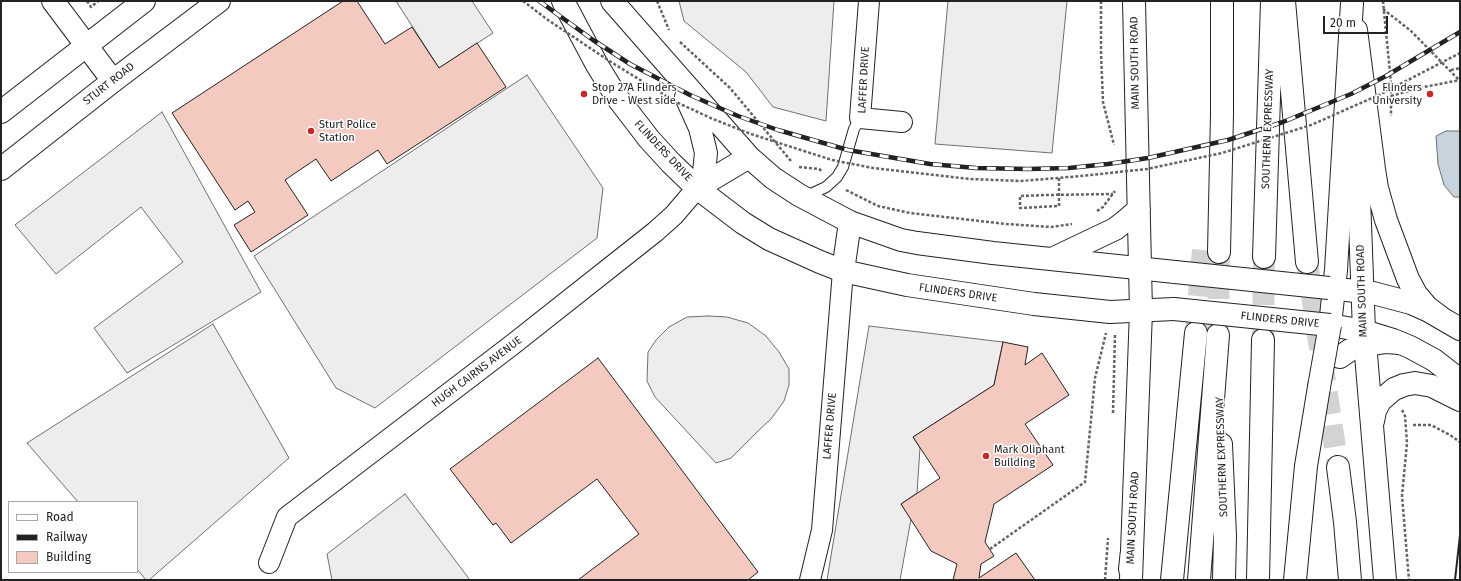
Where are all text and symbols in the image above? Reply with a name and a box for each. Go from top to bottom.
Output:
scale bar [1325,8,1390,34]
street label: MAIN SOUTH ROAD [1128,16,1142,110]
text: 20 m [1330,16,1356,30]
street label: LAFFER DRIVE [856,46,872,114]
street label: STURT ROAD [81,60,137,108]
street label: SOUTHERN EXPRESSWAY [1259,69,1277,189]
place label: Stop 27A Flinders Drive - West side [592,81,677,107]
place label: Flinders University [1372,81,1422,107]
marker: Stop 27A Flinders Drive - West side [579,89,589,99]
marker: Flinders University [1425,89,1435,99]
place label: Sturt Police Station [319,118,376,144]
street label: FLINDERS DRIVE [631,118,695,184]
marker: Sturt Police Station [306,126,316,136]
street label: MAIN SOUTH ROAD [1354,244,1370,338]
street label: FLINDERS DRIVE [918,281,998,305]
street label: FLINDERS DRIVE [1240,309,1320,331]
street label: HUGH CAIRNS AVENUE [429,334,525,410]
street label: LAFFER DRIVE [821,392,839,460]
street label: SOUTHERN EXPRESSWAY [1213,397,1231,517]
place label: Mark Oliphant Building [994,443,1065,469]
marker: Mark Oliphant Building [981,451,991,461]
street label: MAIN SOUTH ROAD [1124,471,1142,565]
legend [8,501,138,573]
text: Road [46,510,74,524]
text: Railway [46,530,87,544]
text: Building [46,550,91,564]

